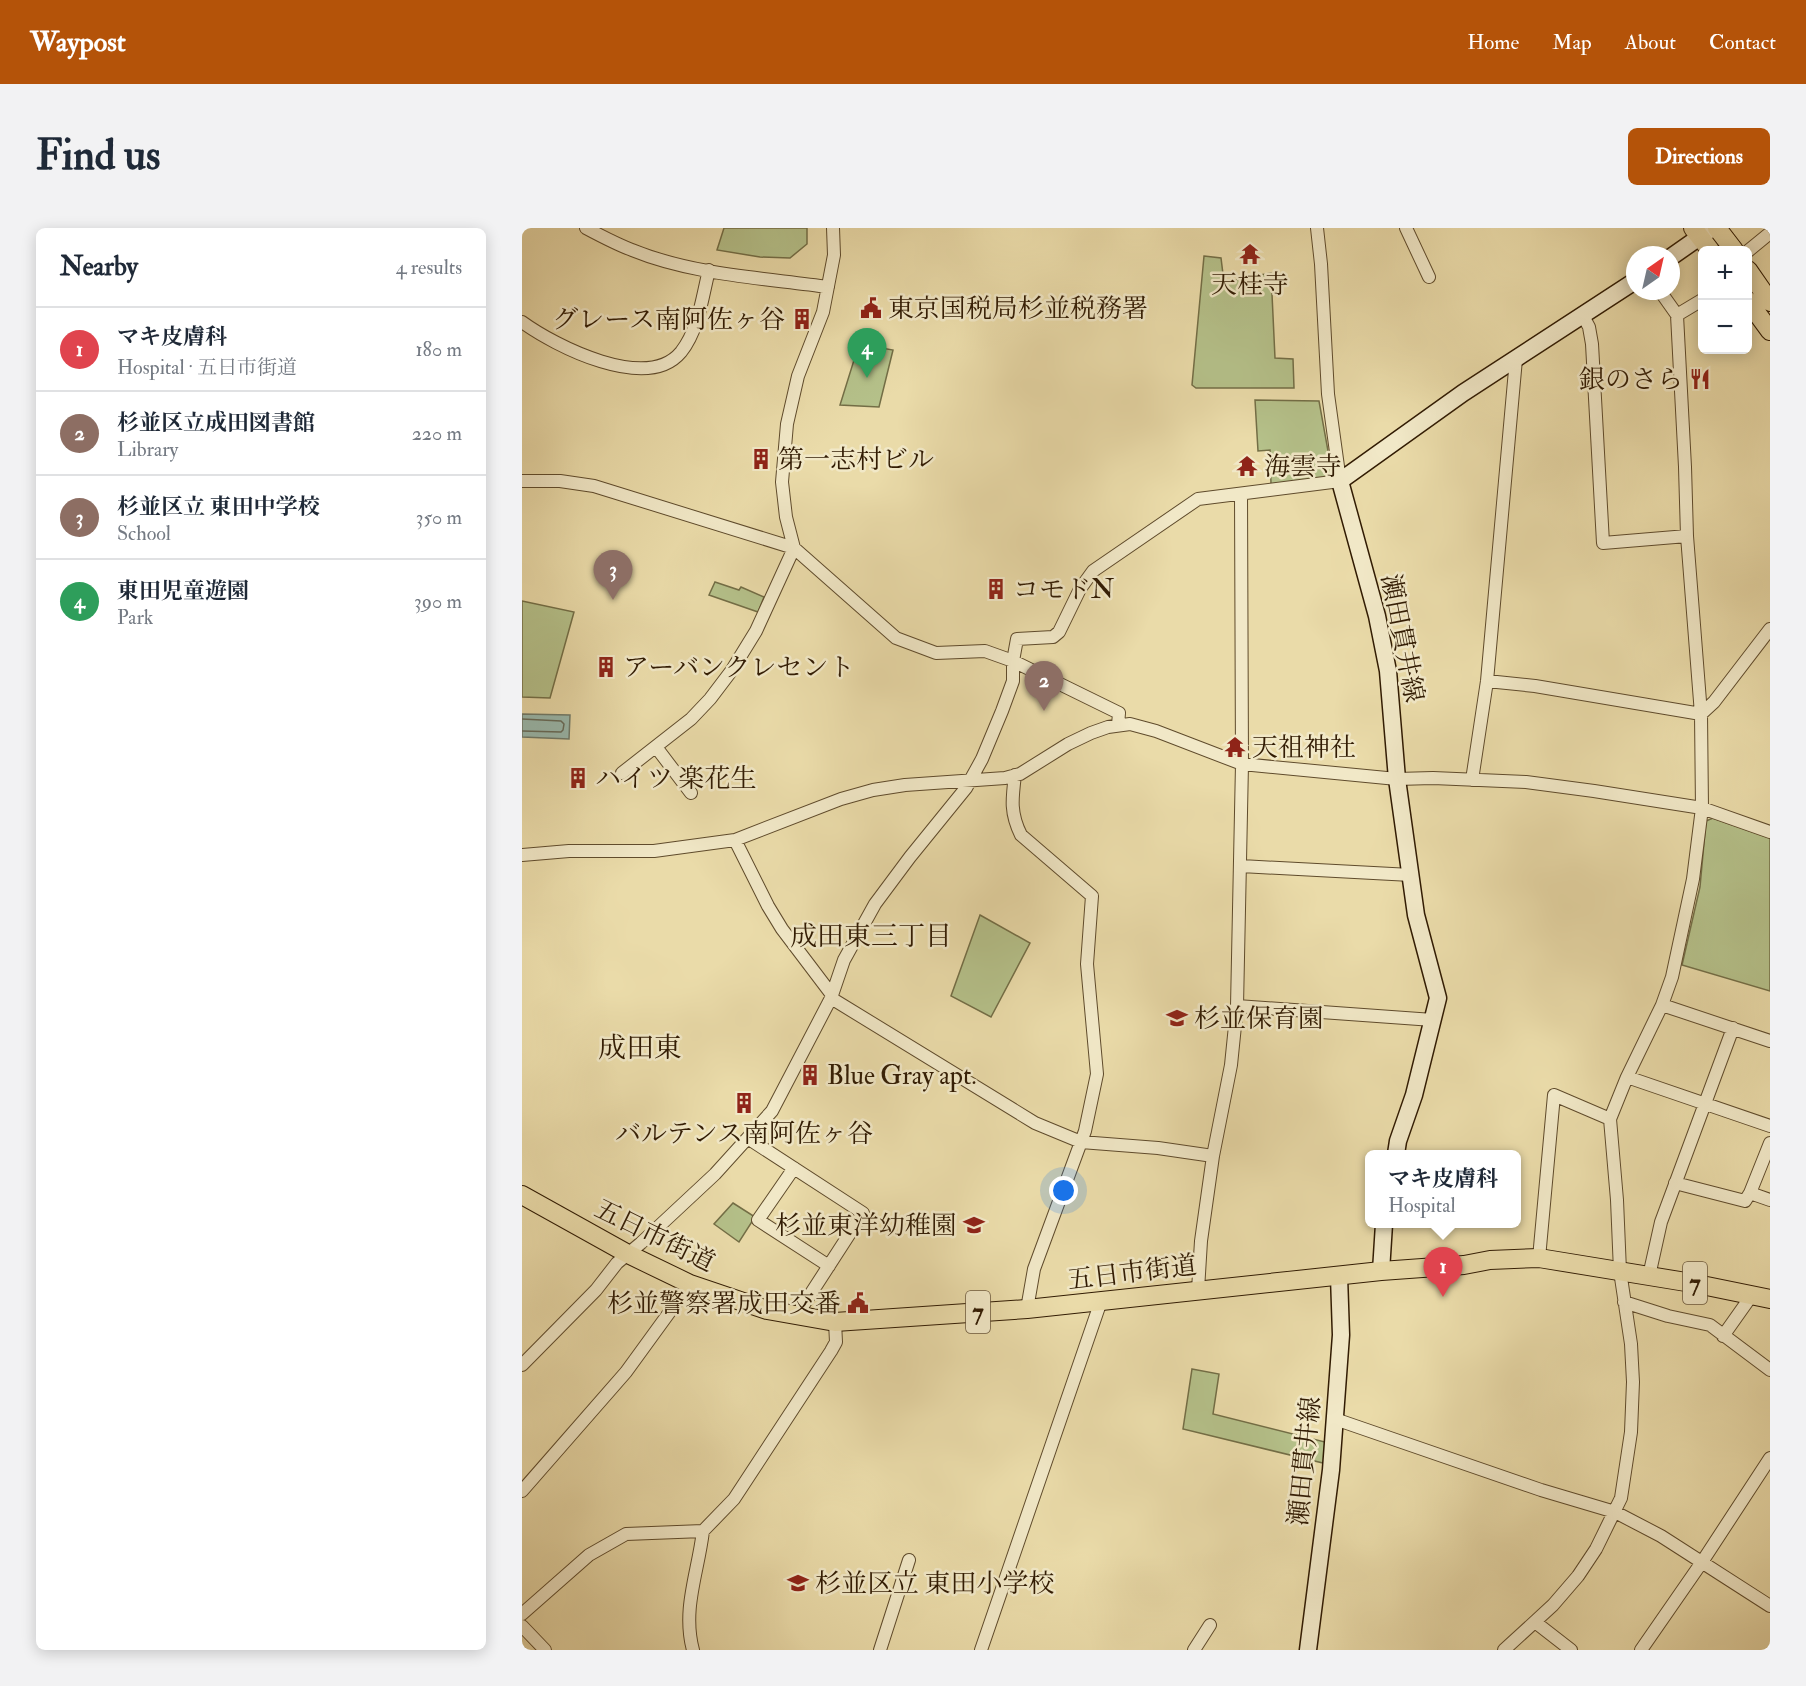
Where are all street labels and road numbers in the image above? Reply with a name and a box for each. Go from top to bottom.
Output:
street label: 瀬田貫井線 [1374,571,1430,705]
street label: 五日市街道 [589,1193,720,1279]
street label: 五日市街道 [1066,1249,1199,1297]
road number: 7 [1683,1262,1707,1304]
road number: 7 [966,1291,990,1333]
street label: 瀬田貫井線 [1282,1395,1328,1527]

